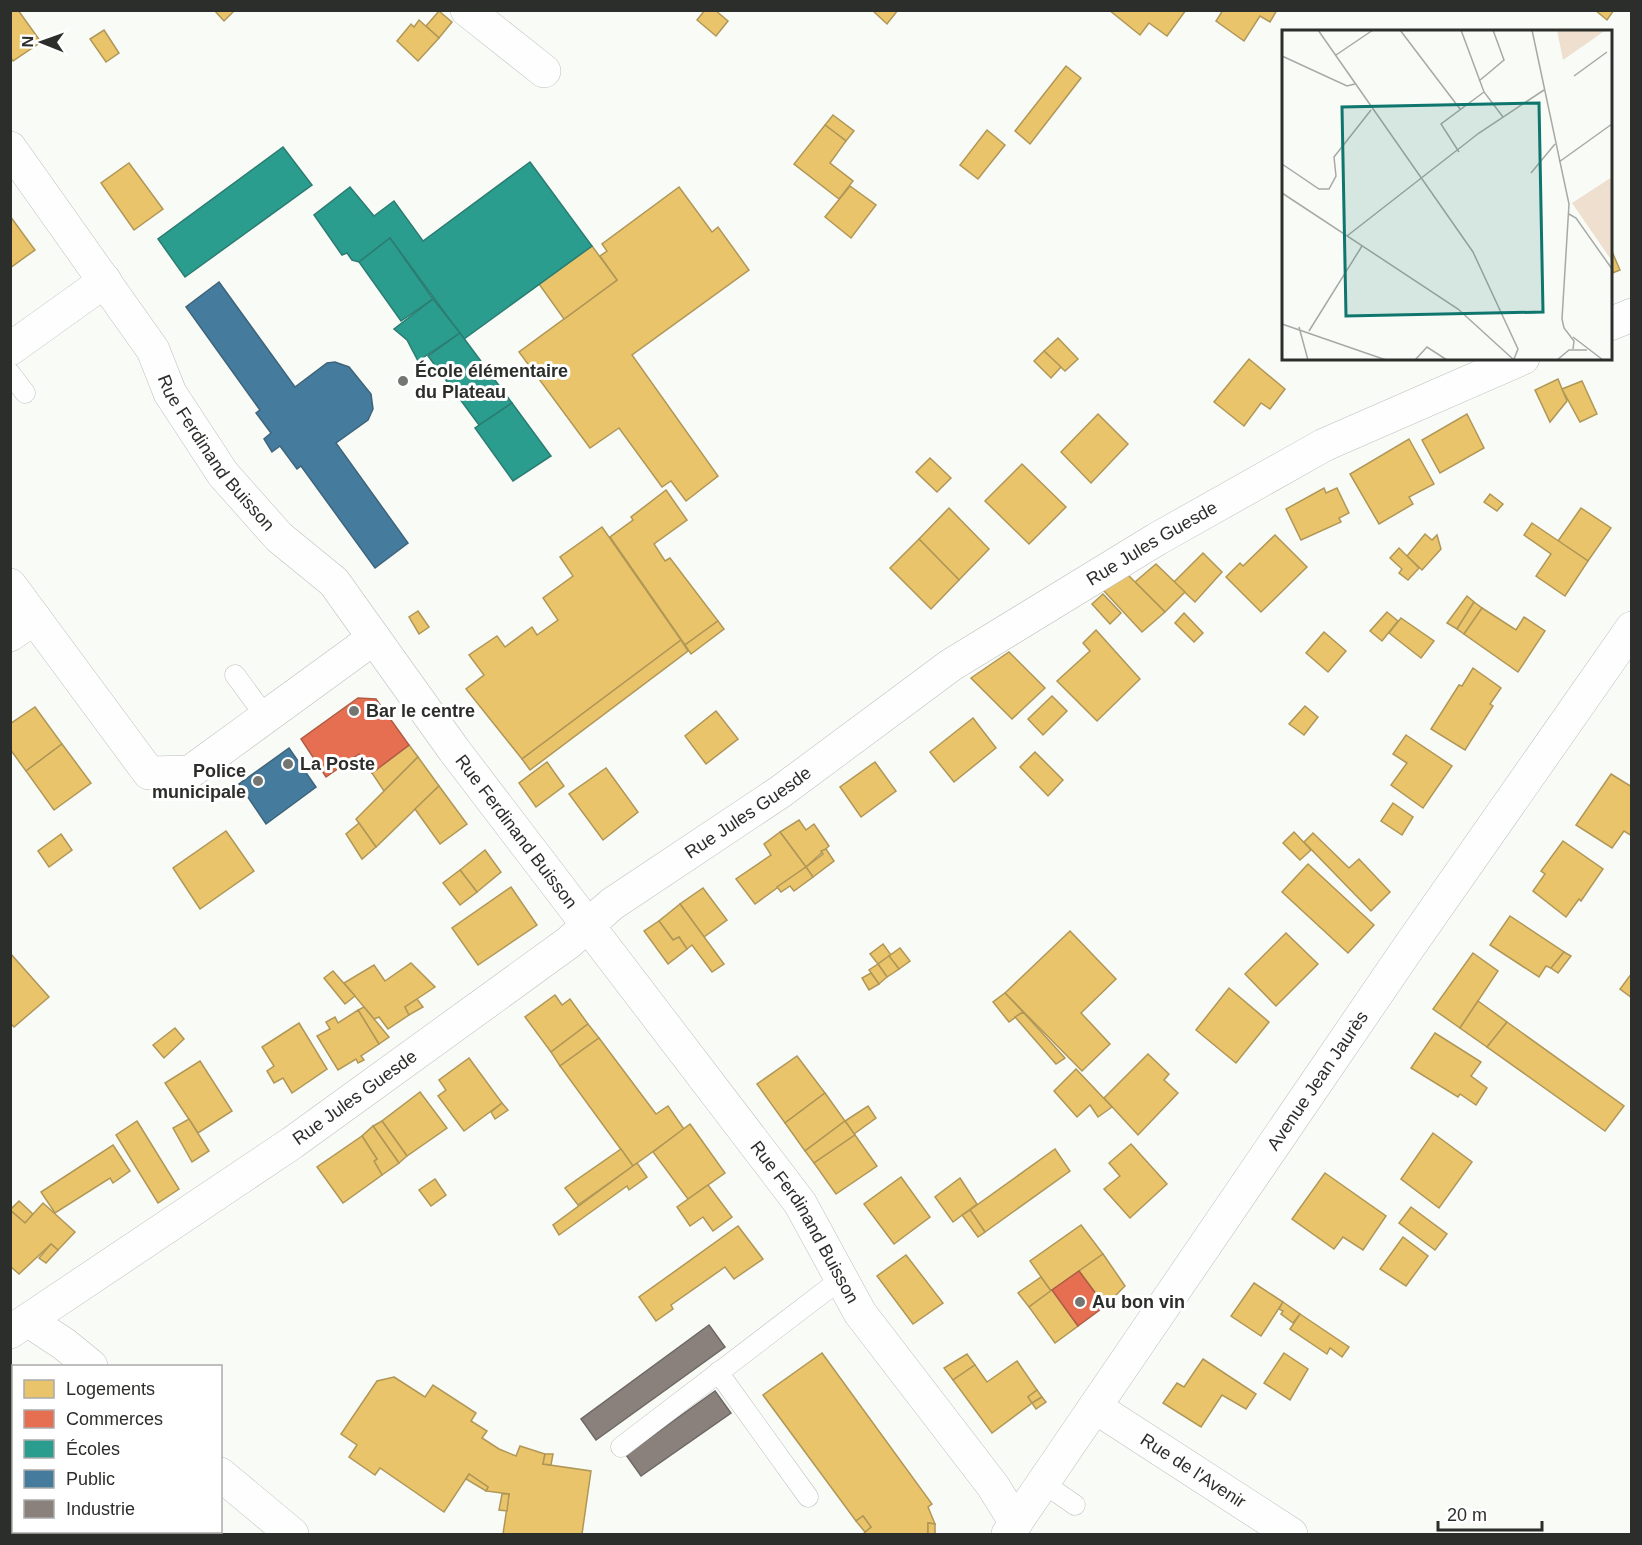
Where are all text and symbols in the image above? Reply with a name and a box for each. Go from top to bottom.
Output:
north arrow [12,12,72,72]
inset map [1282,30,1612,360]
text: N [19,36,36,48]
place label: École élémentaire du Plateau [415,360,568,402]
street label: Rue Ferdinand Buisson [154,372,279,535]
marker: École élémentaire du Plateau [396,374,410,388]
street label: Rue Jules Guesde [1083,497,1221,590]
place label: Bar le centre [366,701,475,721]
marker: Bar le centre [347,704,361,718]
street label: Rue Ferdinand Buisson [451,751,581,912]
place label: La Poste [300,754,375,774]
marker: La Poste [281,757,295,771]
place label: Police municipale [152,761,246,802]
street label: Rue Jules Guesde [681,762,815,863]
marker: Police municipale [251,774,265,788]
street label: Avenue Jean Jaurès [1263,1007,1372,1154]
street label: Rue Jules Guesde [289,1046,421,1149]
street label: Rue Ferdinand Buisson [746,1137,863,1307]
place label: Au bon vin [1092,1292,1185,1312]
marker: Au bon vin [1073,1295,1087,1309]
legend [12,1365,222,1533]
text: Logements [66,1379,155,1399]
text: Commerces [66,1409,163,1429]
street label: Rue de l'Avenir [1137,1429,1250,1512]
text: Écoles [66,1439,120,1459]
text: Public [66,1469,115,1489]
scale bar [1438,1494,1542,1532]
text: Industrie [66,1499,135,1519]
text: 20 m [1447,1505,1487,1525]

